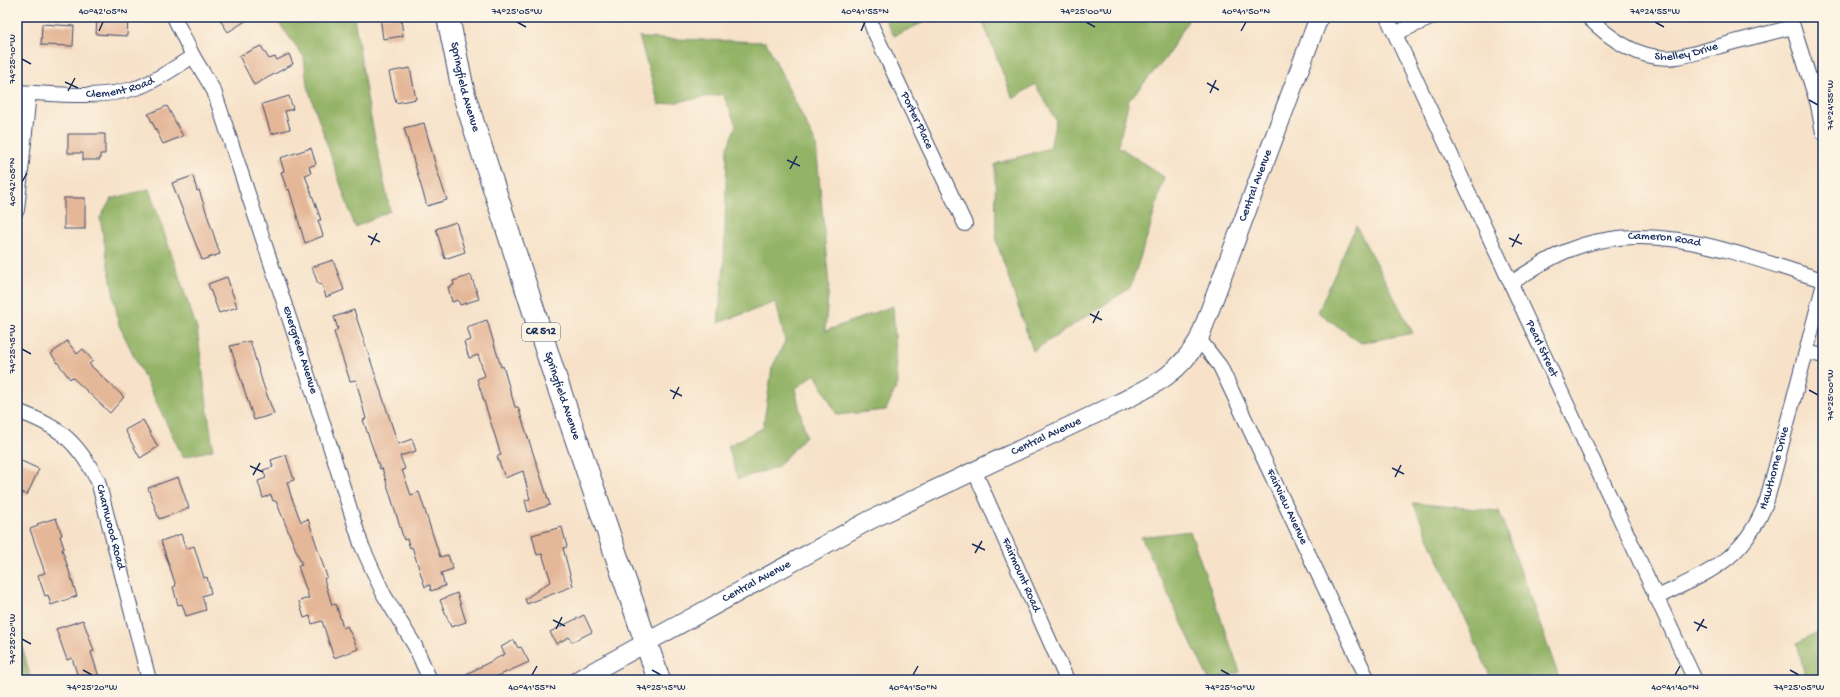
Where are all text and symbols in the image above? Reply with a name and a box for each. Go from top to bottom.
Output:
text: 40°42'05"N [79,6,128,18]
text: 74°25'05"W [491,6,543,18]
text: 40°41'55"N [841,6,889,18]
text: 74°25'00"W [1059,6,1112,18]
text: 40°41'50"N [1222,6,1270,18]
text: 74°24'55"W [1629,6,1680,18]
text: 74°25'10"W [7,34,19,85]
street label: Shelley Drive [1654,40,1721,65]
street label: Springfield Avenue [446,41,483,134]
street label: Clement Road [86,74,158,102]
text: 74°24'55"W [1825,80,1837,131]
street label: Porter Place [896,89,936,152]
street label: Central Avenue [1236,147,1276,224]
text: 40°42'05"N [7,157,19,206]
street label: Cameron Road [1628,230,1703,251]
street label: Evergreen Avenue [279,304,320,396]
street label: Pearl Street [1522,317,1561,381]
road number: CR 512 [522,323,560,341]
text: 74°25'15"W [7,324,19,375]
street label: Springfield Avenue [540,350,583,443]
text: 74°25'00"W [1825,369,1837,422]
street label: Central Avenue [1009,414,1085,459]
street label: Hawthorne Drive [1757,424,1793,512]
street label: Fairview Avenue [1262,466,1311,548]
street label: Charnwood Road [92,483,128,572]
street label: Fairmount Road [998,535,1044,615]
street label: Central Avenue [720,557,794,606]
text: 74°25'20"W [7,613,19,665]
text: 74°25'20"W [66,682,118,694]
text: 40°41'55"N [508,682,556,694]
text: 74°25'15"W [635,682,686,694]
text: 40°41'50"N [889,682,937,694]
text: 74°25'10"W [1204,682,1255,694]
text: 40°41'40"N [1651,682,1699,694]
text: 74°25'05"W [1773,682,1825,694]

